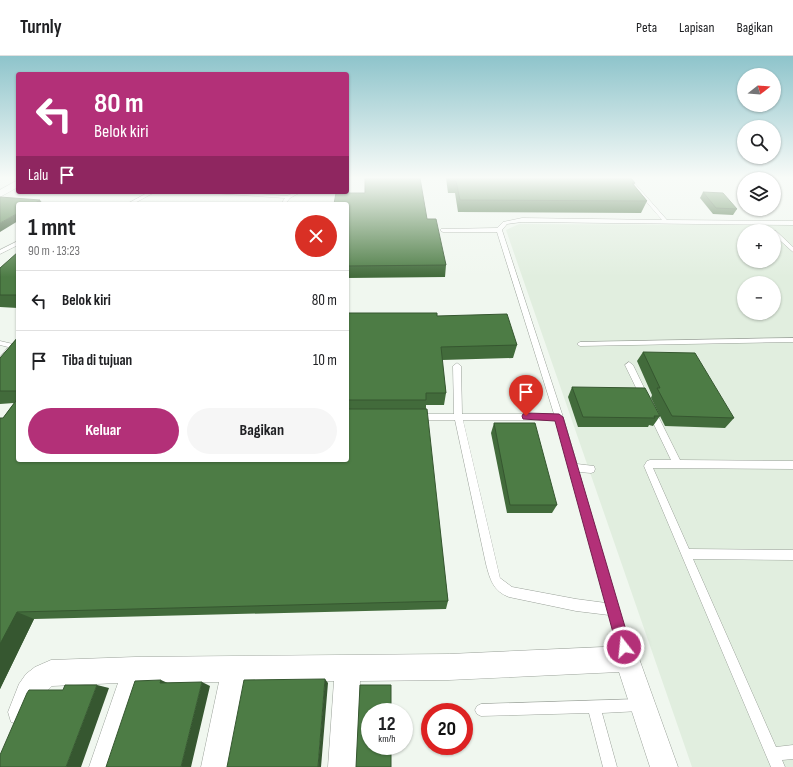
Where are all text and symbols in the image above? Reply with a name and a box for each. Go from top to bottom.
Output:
text: Turnly [20,16,62,39]
text: Peta [636,19,657,36]
text: Lapisan [679,19,714,36]
text: Bagikan [736,19,773,36]
north arrow [737,68,781,112]
map controls [737,68,781,320]
text: 80 m [94,87,143,120]
icon: left [28,88,80,140]
button: search [737,120,781,164]
text: Belok kiri [94,121,149,142]
icon: arrive [56,164,78,186]
text: Lalu [28,166,48,185]
button: layers [737,172,781,216]
text: 1 mnt [28,213,76,242]
button: close [295,215,337,257]
button: + [737,224,781,268]
text: 90 m · 13:23 [28,243,80,259]
button: − [737,276,781,320]
icon: left [28,290,50,312]
text: Belok kiri [62,291,111,310]
text: 80 m [312,291,337,310]
icon: arrive [28,350,50,372]
text: Tiba di tujuan [62,351,132,370]
text: 10 m [313,351,337,370]
pin [509,375,543,416]
icon: arrive [515,381,537,403]
button: Keluar [28,408,179,454]
button: Bagikan [187,408,337,454]
position arrow [603,626,645,668]
speed limit sign: 20 [421,703,473,755]
text: 12 [379,712,395,736]
text: km/h [378,733,396,745]

